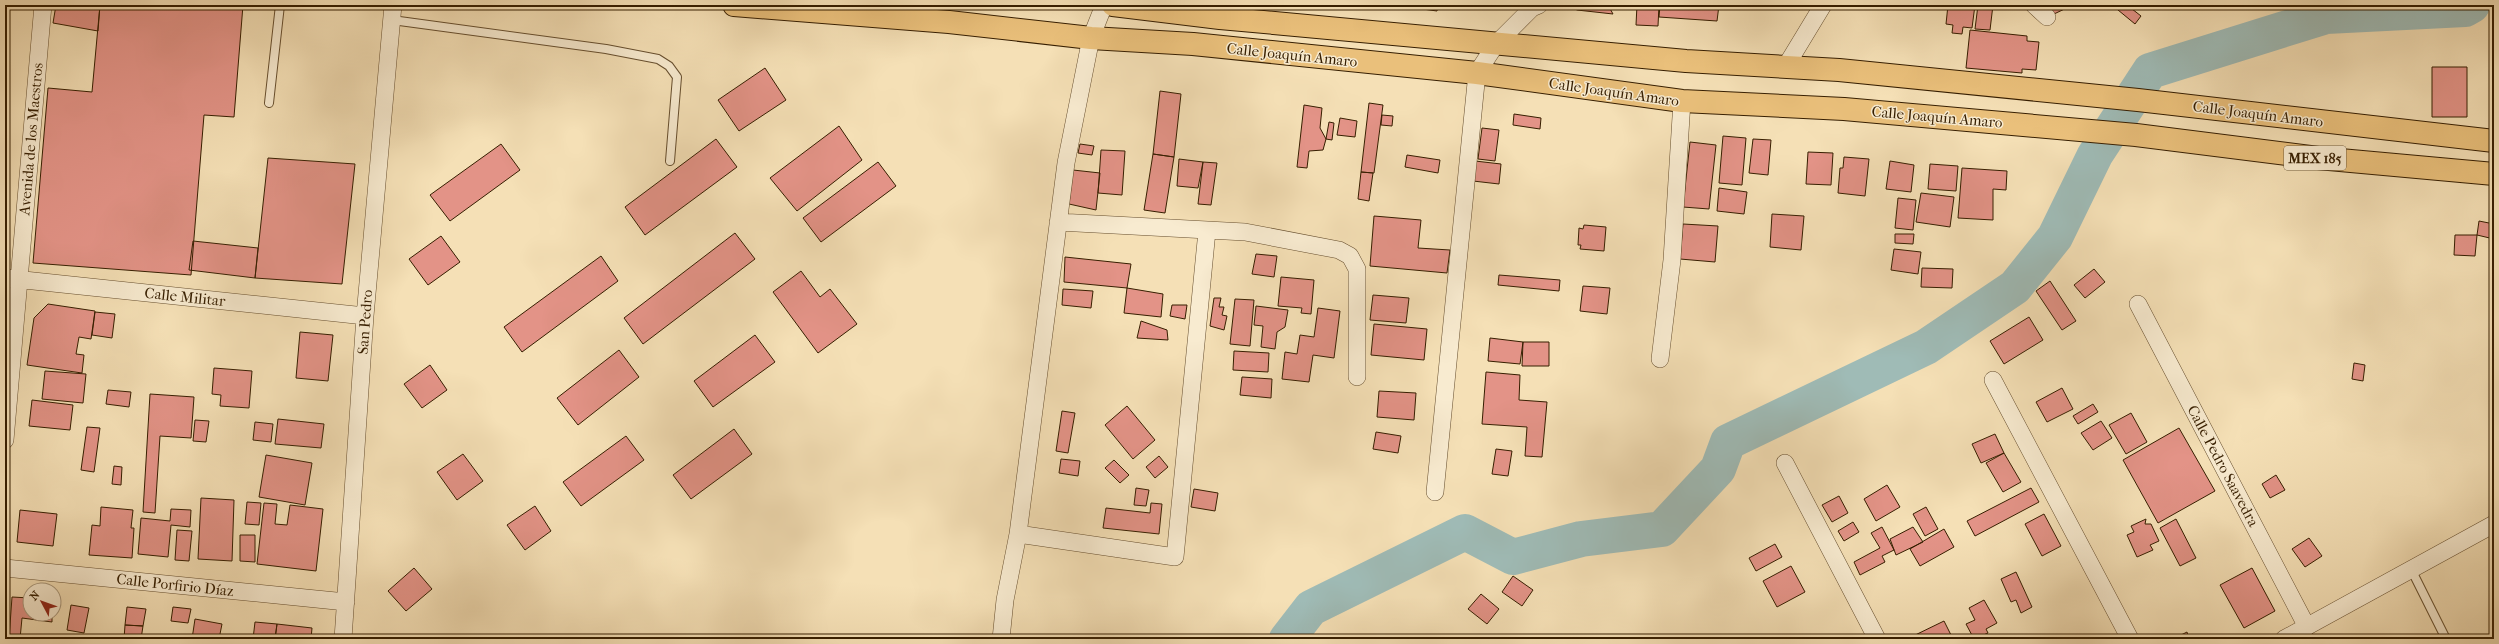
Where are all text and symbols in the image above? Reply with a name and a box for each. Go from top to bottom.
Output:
street label: Calle Joaquín Amaro [1226,39,1359,71]
street label: Avenida de los Maestros [15,62,47,217]
street label: Calle Joaquín Amaro [1548,74,1681,110]
street label: Calle Joaquín Amaro [2192,97,2325,131]
street label: Calle Joaquín Amaro [1871,102,2004,132]
road number: MEX 185 [2284,146,2346,170]
street label: Calle Militar [144,284,227,310]
street label: San Pedro [354,289,376,355]
street label: Calle Pedro Saavedra [2183,402,2263,531]
street label: Calle Porfirio Díaz [115,570,235,600]
north arrow [22,582,62,622]
text: N [27,588,43,603]

